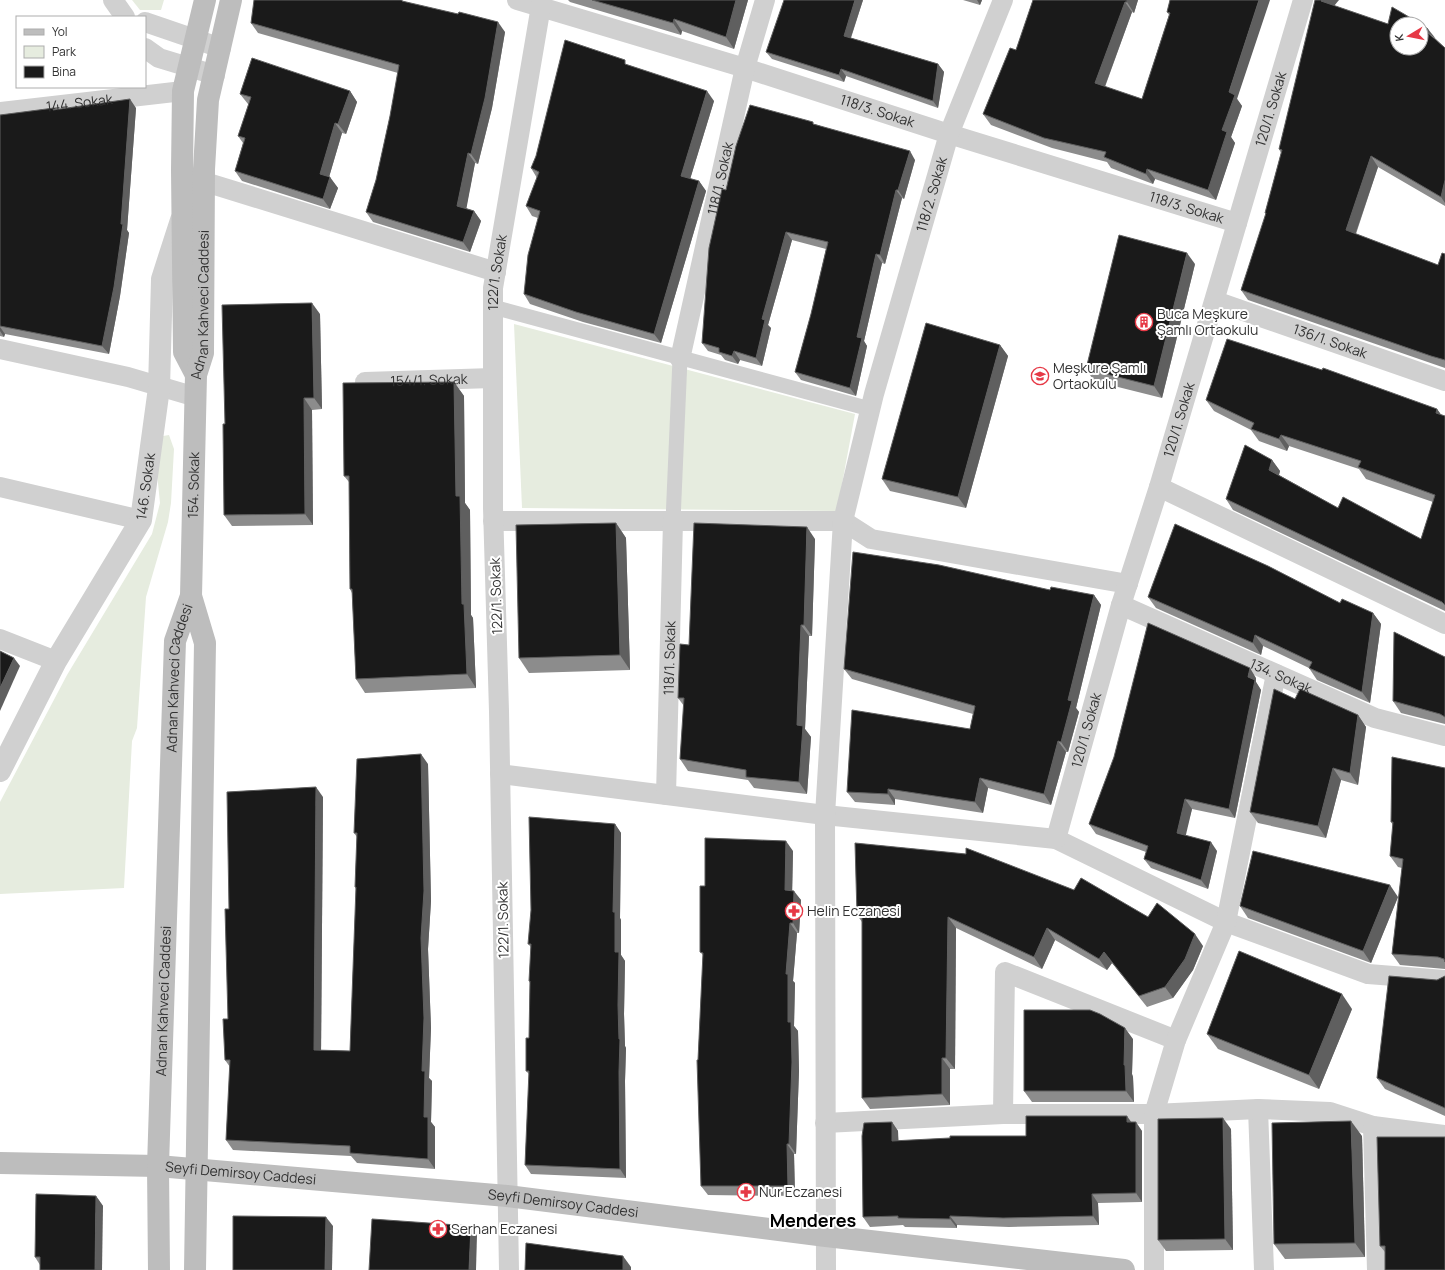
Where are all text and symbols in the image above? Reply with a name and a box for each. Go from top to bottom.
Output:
legend [16,16,146,88]
north arrow [1389,16,1429,56]
text: Yol [52,23,68,40]
text: K [1391,32,1407,43]
text: Park [52,43,77,60]
text: Bina [52,63,76,80]
street label: 120/1. Sokak [1250,68,1291,149]
street label: 144. Sokak [45,89,115,116]
street label: 118/3. Sokak [838,89,918,132]
street label: 118/1. Sokak [702,139,737,217]
street label: 118/2. Sokak [911,153,951,234]
street label: 118/3. Sokak [1147,186,1227,228]
street label: Adnan Kahveci Caddesi [186,230,213,380]
street label: 122/1. Sokak [483,232,511,311]
place label: Buca Meşkure Şamlı Ortaokulu [1157,304,1258,339]
building icon: Buca Meşkure Şamlı Ortaokulu [1134,312,1154,332]
street label: 136/1. Sokak [1291,319,1371,363]
place label: Meşkure Şamlı Ortaokulu [1053,358,1146,393]
school or university icon: Meşkure Şamlı Ortaokulu [1030,366,1050,386]
street label: 154/1. Sokak [390,369,469,390]
street label: 120/1. Sokak [1158,379,1199,459]
street label: 146. Sokak [131,451,159,521]
street label: 154. Sokak [183,451,203,519]
street label: 122/1. Sokak [485,556,506,635]
street label: Adnan Kahveci Caddesi [161,601,197,753]
street label: 118/1. Sokak [659,620,679,695]
street label: 134. Sokak [1247,654,1316,698]
street label: 120/1. Sokak [1066,689,1106,770]
street label: 122/1. Sokak [492,880,513,959]
pharmacy icon: Helin Eczanesi [784,901,804,921]
place label: Helin Eczanesi [807,901,900,920]
street label: Adnan Kahveci Caddesi [151,925,175,1077]
street label: Seyfi Demirsoy Caddesi [164,1157,317,1189]
pharmacy icon: Nur Eczanesi [736,1182,756,1202]
place label: Nur Eczanesi [759,1182,842,1201]
street label: Seyfi Demirsoy Caddesi [487,1184,640,1221]
district label: Menderes [770,1208,857,1232]
pharmacy icon: Serhan Eczanesi [428,1219,448,1239]
place label: Serhan Eczanesi [451,1219,558,1238]

